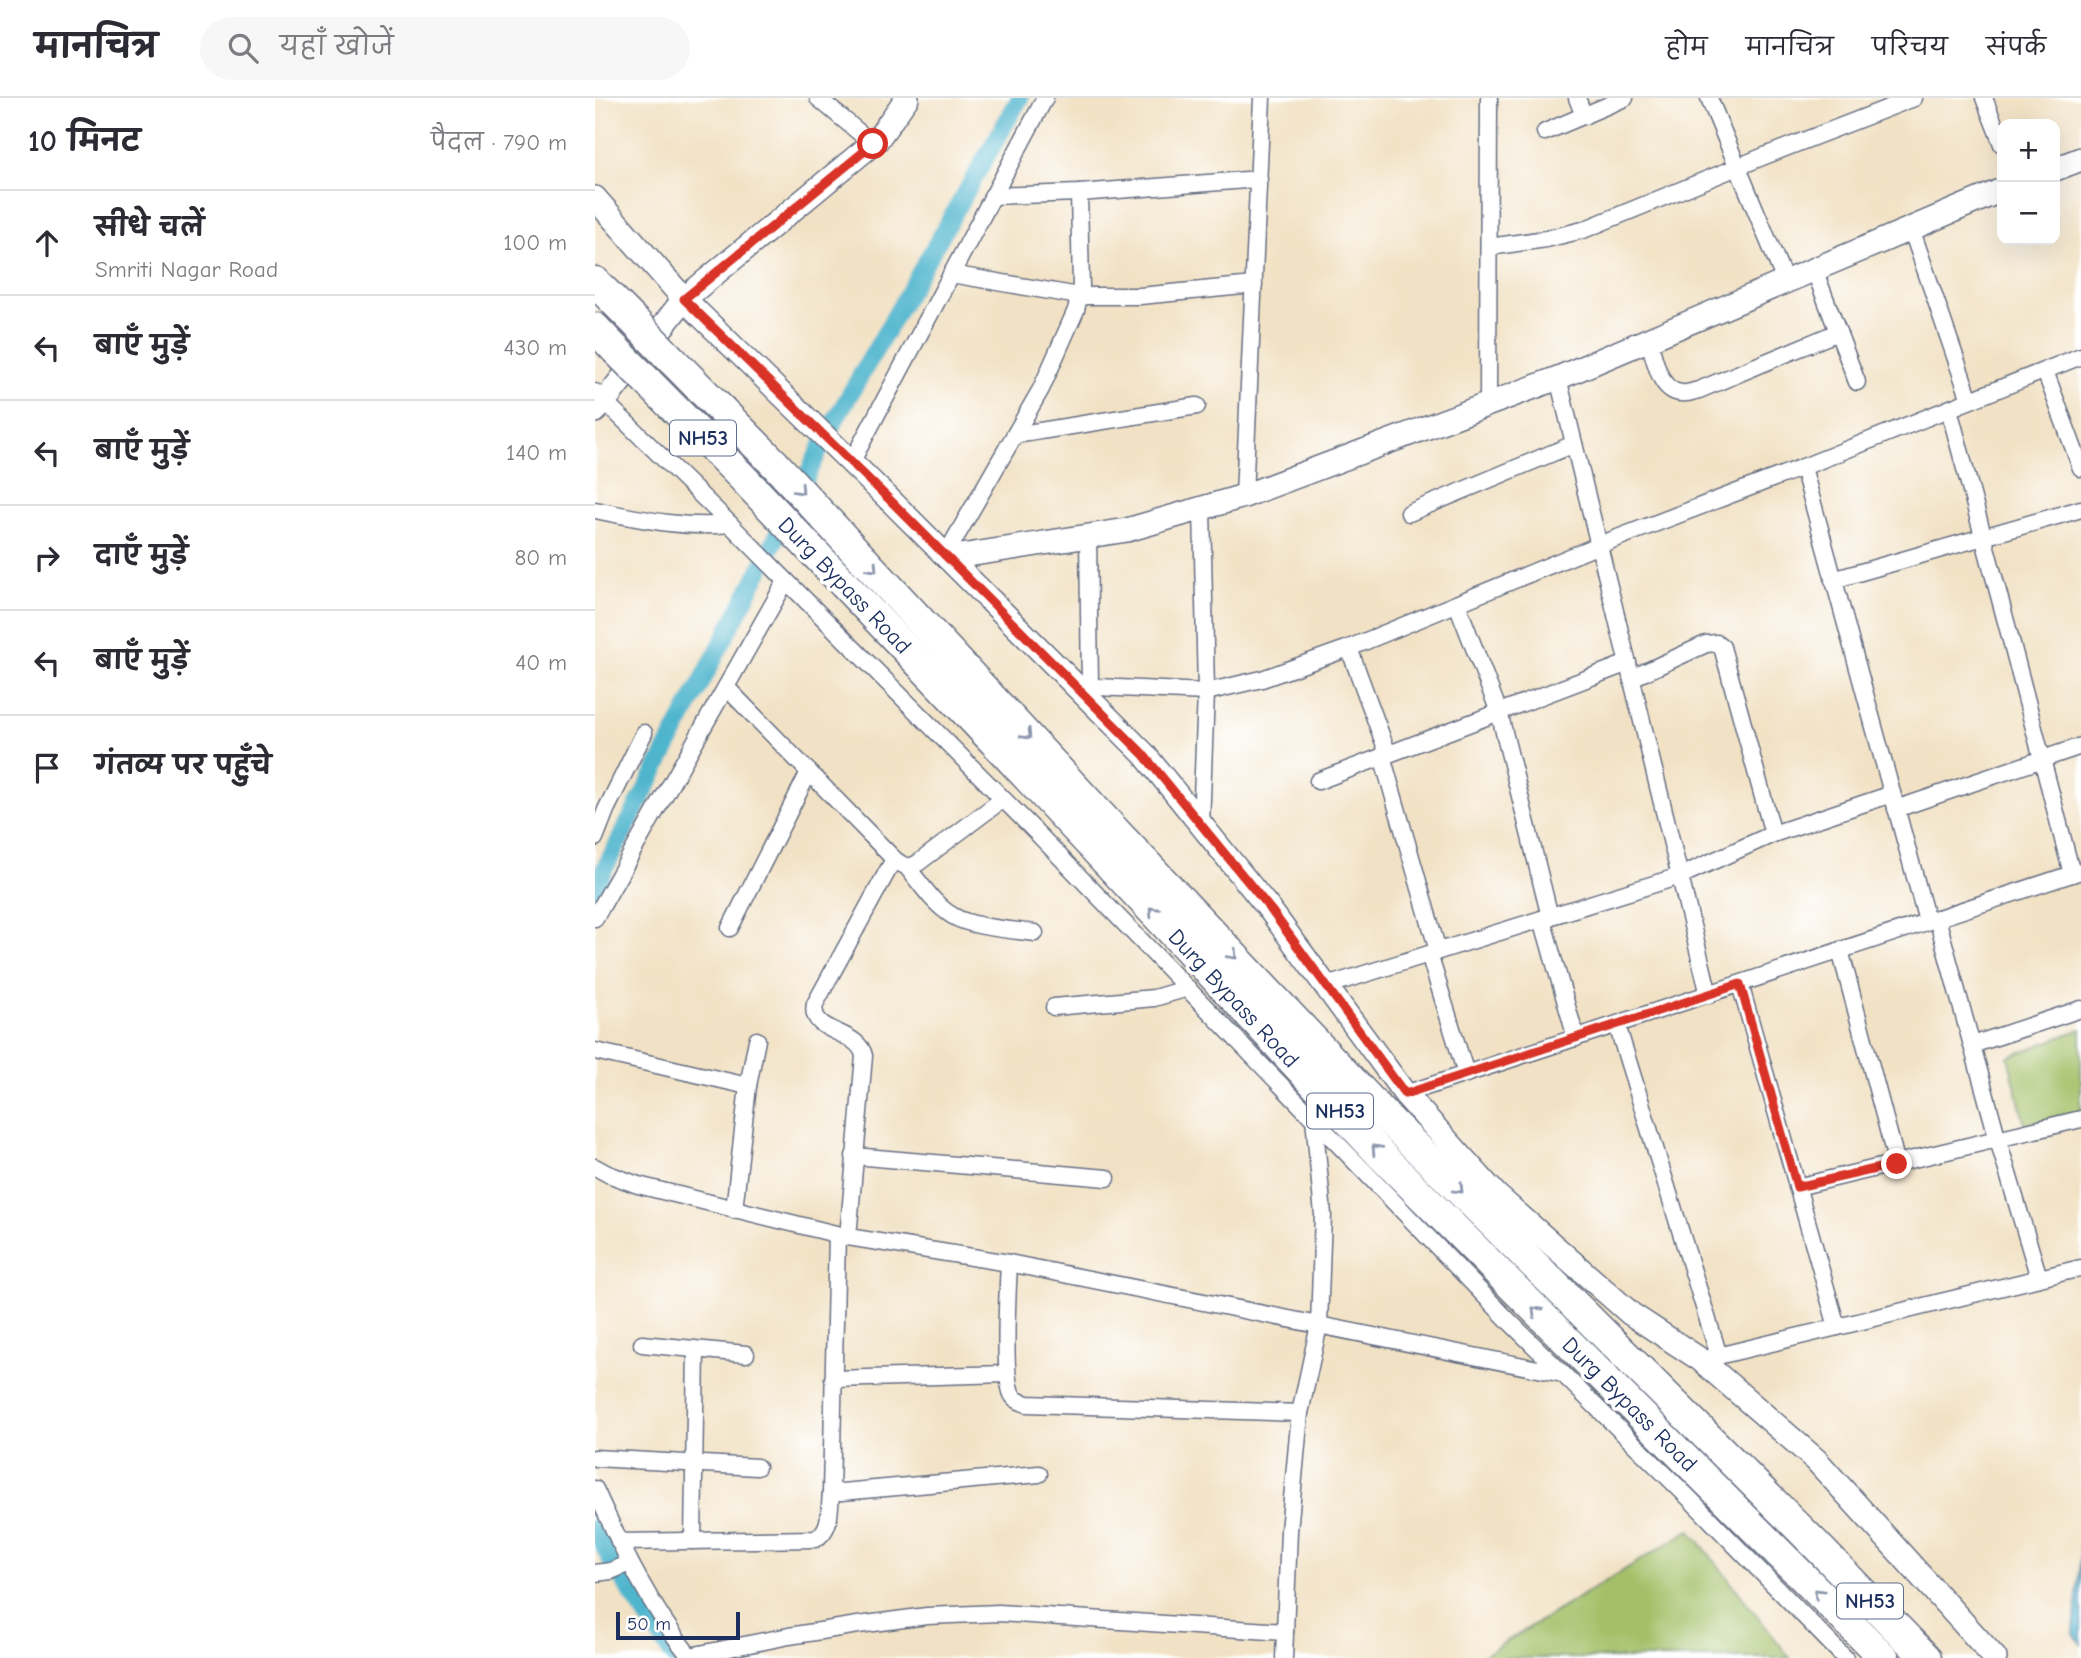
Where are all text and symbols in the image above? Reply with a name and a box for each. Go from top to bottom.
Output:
search box [200,17,690,80]
text: मानचित्र [35,27,158,65]
icon: search [224,29,262,67]
text: यहाँ खोजें [280,32,394,62]
text: होम [1665,33,1708,61]
text: मानचित्र [1746,33,1834,61]
text: परिचय [1872,33,1948,61]
text: संपर्क [1986,33,2046,61]
map controls [1997,119,2060,245]
button: + [1997,119,2060,182]
text: 10 मिनट [28,124,140,159]
route start [857,128,888,159]
text: पैदल · 790 m [431,129,567,156]
button: − [1997,182,2060,245]
text: सीधे चलें [95,213,204,243]
icon: ahead [28,224,66,262]
text: 100 m [503,229,567,256]
text: Smriti Nagar Road [95,256,278,283]
icon: left [28,329,66,367]
text: बाएँ मुड़ें [95,331,189,361]
text: 430 m [504,334,567,361]
road number: NH53 [670,420,736,456]
icon: left [28,434,66,472]
text: बाएँ मुड़ें [95,436,189,466]
text: 140 m [506,439,567,466]
one-way arrow [791,482,804,495]
street label: Durg Bypass Road [773,511,917,659]
icon: right [28,539,66,577]
text: दाएँ मुड़ें [95,541,188,571]
text: 80 m [514,544,567,571]
one-way arrow [864,560,877,573]
icon: left [28,644,66,682]
text: बाएँ मुड़ें [95,646,189,676]
text: 40 m [515,649,567,676]
one-way arrow [1018,727,1031,740]
icon: arrive [28,749,66,787]
text: गंतव्य पर पहुँचे [95,751,272,781]
one-way arrow [1149,906,1162,919]
street label: Durg Bypass Road [1163,923,1305,1073]
one-way arrow [1224,947,1237,960]
road number: NH53 [1307,1094,1373,1128]
one-way arrow [1371,1144,1384,1157]
route end [1881,1148,1912,1179]
one-way arrow [1450,1181,1463,1194]
one-way arrow [1531,1306,1544,1319]
street label: Durg Bypass Road [1557,1331,1703,1477]
road number: NH53 [1837,1584,1903,1618]
one-way arrow [1813,1588,1826,1601]
scale bar [616,1609,740,1641]
text: 50 m [627,1613,671,1635]

